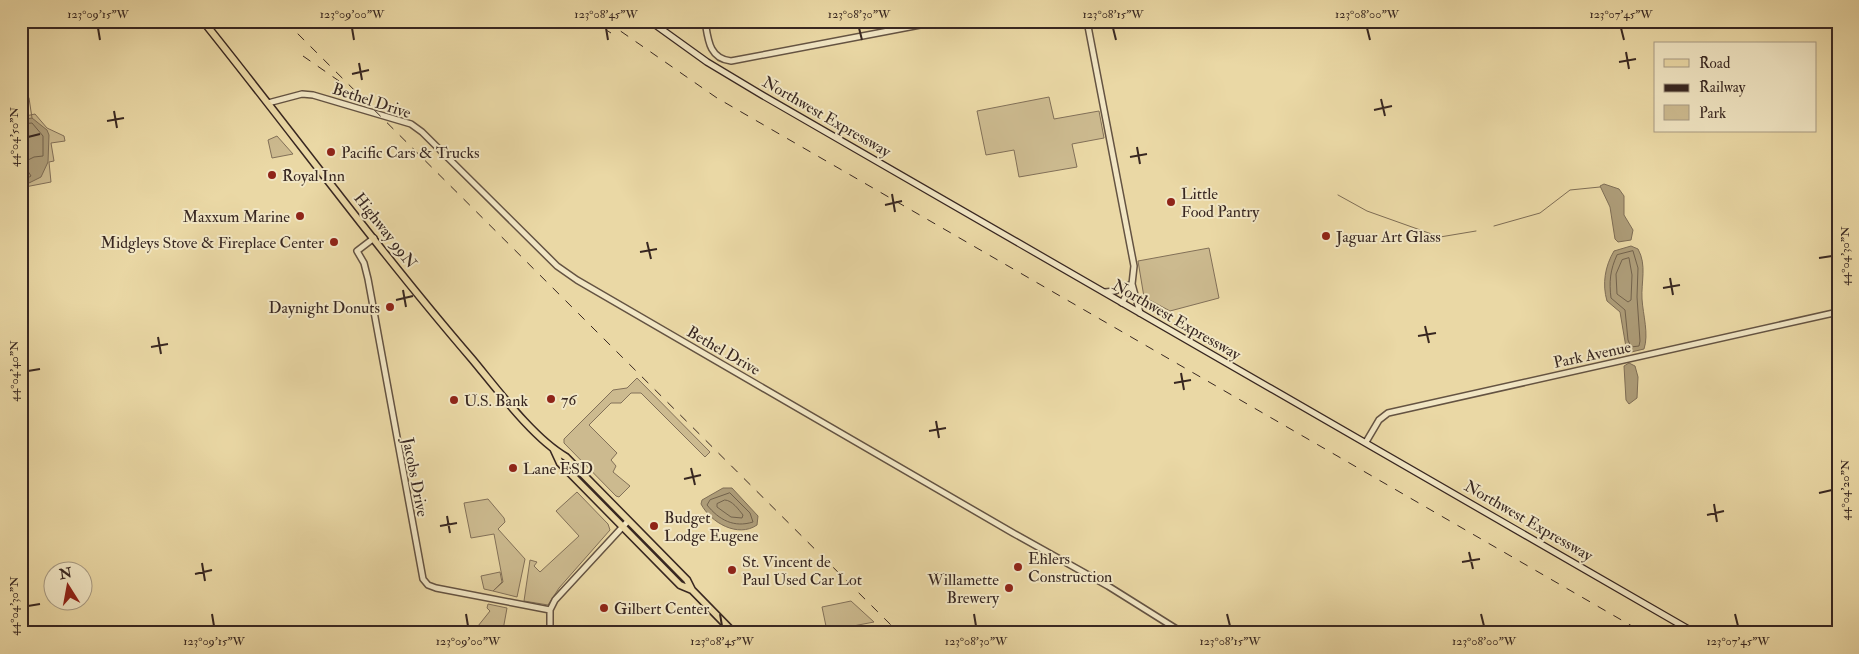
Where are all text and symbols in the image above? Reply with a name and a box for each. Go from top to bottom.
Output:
text: 123°09'15"W [67,7,130,22]
text: 123°09'00"W [320,7,385,22]
text: 123°08'45"W [574,7,638,22]
text: 123°08'30"W [828,7,891,22]
text: 123°08'15"W [1082,7,1144,22]
text: 123°08'00"W [1335,7,1400,22]
text: 123°07'45"W [1589,7,1653,22]
legend [1654,42,1816,132]
text: Road [1699,54,1731,73]
street label: Northwest Expressway [758,72,895,163]
text: Railway [1699,78,1746,97]
street label: Bethel Drive [330,79,414,123]
text: Park [1699,104,1726,123]
text: 44°04'50"N [7,107,22,167]
place label: Pacific Cars & Trucks [341,143,480,163]
marker: Pacific Cars & Trucks [325,146,337,158]
place label: Royal Inn [282,166,345,186]
marker: Royal Inn [266,169,278,181]
place label: Little Food Pantry [1181,184,1260,222]
street label: Highway 99N [349,189,421,273]
marker: Little Food Pantry [1165,196,1177,208]
place label: Maxxum Marine [183,207,290,227]
marker: Maxxum Marine [294,210,306,222]
text: 44°04'30"N [1838,226,1853,286]
place label: Jaguar Art Glass [1335,227,1441,248]
marker: Jaguar Art Glass [1320,230,1332,242]
place label: Midgleys Stove & Fireplace Center [100,233,324,254]
marker: Midgleys Stove & Fireplace Center [328,236,340,248]
street label: Northwest Expressway [1108,275,1245,366]
place label: Daynight Donuts [269,298,380,318]
marker: Daynight Donuts [384,301,396,313]
street label: Bethel Drive [683,322,764,380]
street label: Park Avenue [1552,337,1633,373]
text: 44°04'40"N [7,340,22,402]
place label: 76 [561,390,577,410]
place label: U.S. Bank [464,391,528,411]
marker: 76 [545,393,557,405]
marker: U.S. Bank [448,394,460,406]
street label: Jacobs Drive [396,435,433,519]
place label: Lane ESD [523,459,593,479]
text: 44°04'20"N [1838,459,1853,521]
marker: Lane ESD [507,462,519,474]
street label: Northwest Expressway [1460,476,1597,567]
place label: Budget Lodge Eugene [664,508,759,546]
marker: Budget Lodge Eugene [648,520,660,532]
place label: Ehlers Construction [1028,549,1112,587]
place label: St. Vincent de Paul Used Car Lot [742,552,862,590]
marker: Ehlers Construction [1012,561,1024,573]
north arrow [42,562,92,612]
text: N [57,564,74,583]
marker: St. Vincent de Paul Used Car Lot [726,564,738,576]
place label: Willamette Brewery [927,570,1000,608]
text: 44°04'30"N [7,576,22,636]
marker: Willamette Brewery [1003,582,1015,594]
place label: Gilbert Center [614,599,709,619]
marker: Gilbert Center [598,602,610,614]
text: 123°09'15"W [183,634,246,649]
text: 123°09'00"W [436,634,501,649]
text: 123°08'45"W [690,634,754,649]
text: 123°08'30"W [945,634,1008,649]
text: 123°08'15"W [1199,634,1261,649]
text: 123°08'00"W [1452,634,1517,649]
text: 123°07'45"W [1706,634,1770,649]

